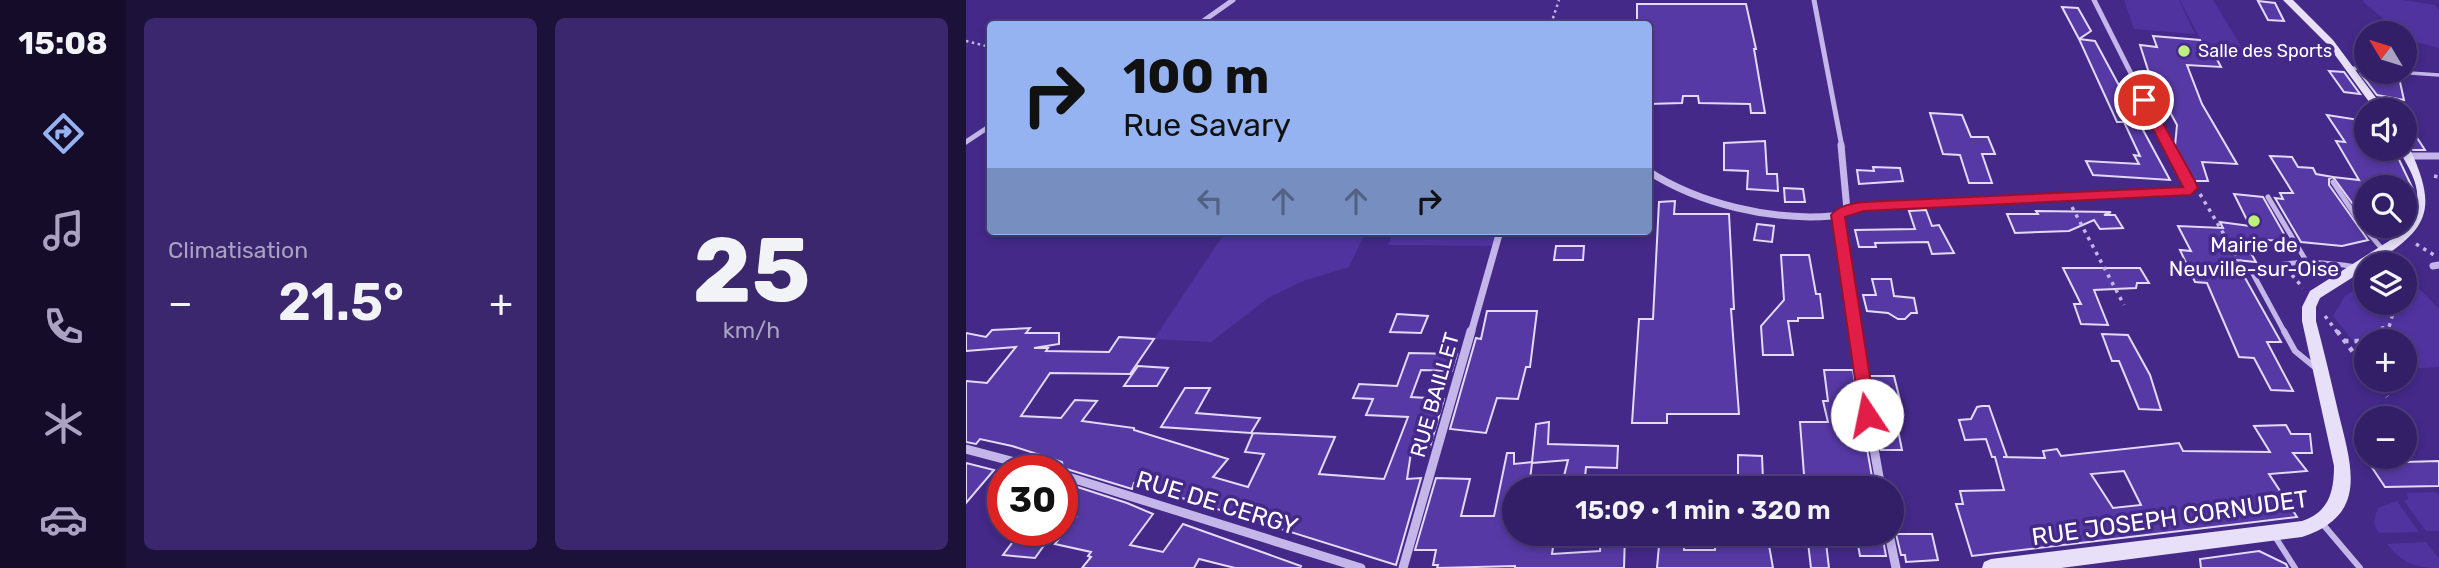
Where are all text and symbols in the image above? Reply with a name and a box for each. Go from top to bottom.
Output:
north arrow [2354,21,2417,84]
map controls [2354,21,2417,469]
text: 15:08 [18,24,108,62]
place label: Salle des Sports [2198,40,2332,62]
marker: Salle des Sports [2176,43,2192,59]
text: 100 m [1123,47,1269,105]
icon: right [1008,49,1099,140]
pin [2114,70,2174,130]
icon: arrive [2125,81,2163,119]
button: sound [2354,98,2417,161]
text: Rue Savary [1123,106,1291,144]
icon: directions [39,109,88,158]
button: search [2354,175,2417,238]
icon: left [1191,182,1229,220]
icon: ahead [1264,182,1302,220]
icon: ahead [1337,182,1375,220]
icon: right [1410,182,1448,220]
icon: music [39,206,88,255]
marker: Mairie de Neuville-sur-Oise [2246,213,2262,229]
text: 25 [693,216,810,324]
place label: Mairie de Neuville-sur-Oise [2169,232,2339,281]
text: Climatisation [168,236,308,264]
button: layers [2354,252,2417,315]
text: 21.5° [278,271,404,333]
text: − [168,280,193,326]
text: + [489,280,513,326]
icon: phone [39,302,88,351]
text: km/h [723,316,780,344]
button: + [2354,329,2417,392]
street label: RUE BAILLET [1405,330,1464,460]
position arrow [1830,378,1904,452]
icon: climate [39,399,88,448]
button: − [2354,406,2417,469]
speed limit sign: 30 [987,455,1078,546]
street label: RUE DE CERGY [1133,465,1301,541]
street label: RUE JOSEPH CORNUDET [2030,485,2310,551]
icon: car [39,495,88,544]
text: 15:09 · 1 min · 320 m [1575,495,1831,526]

